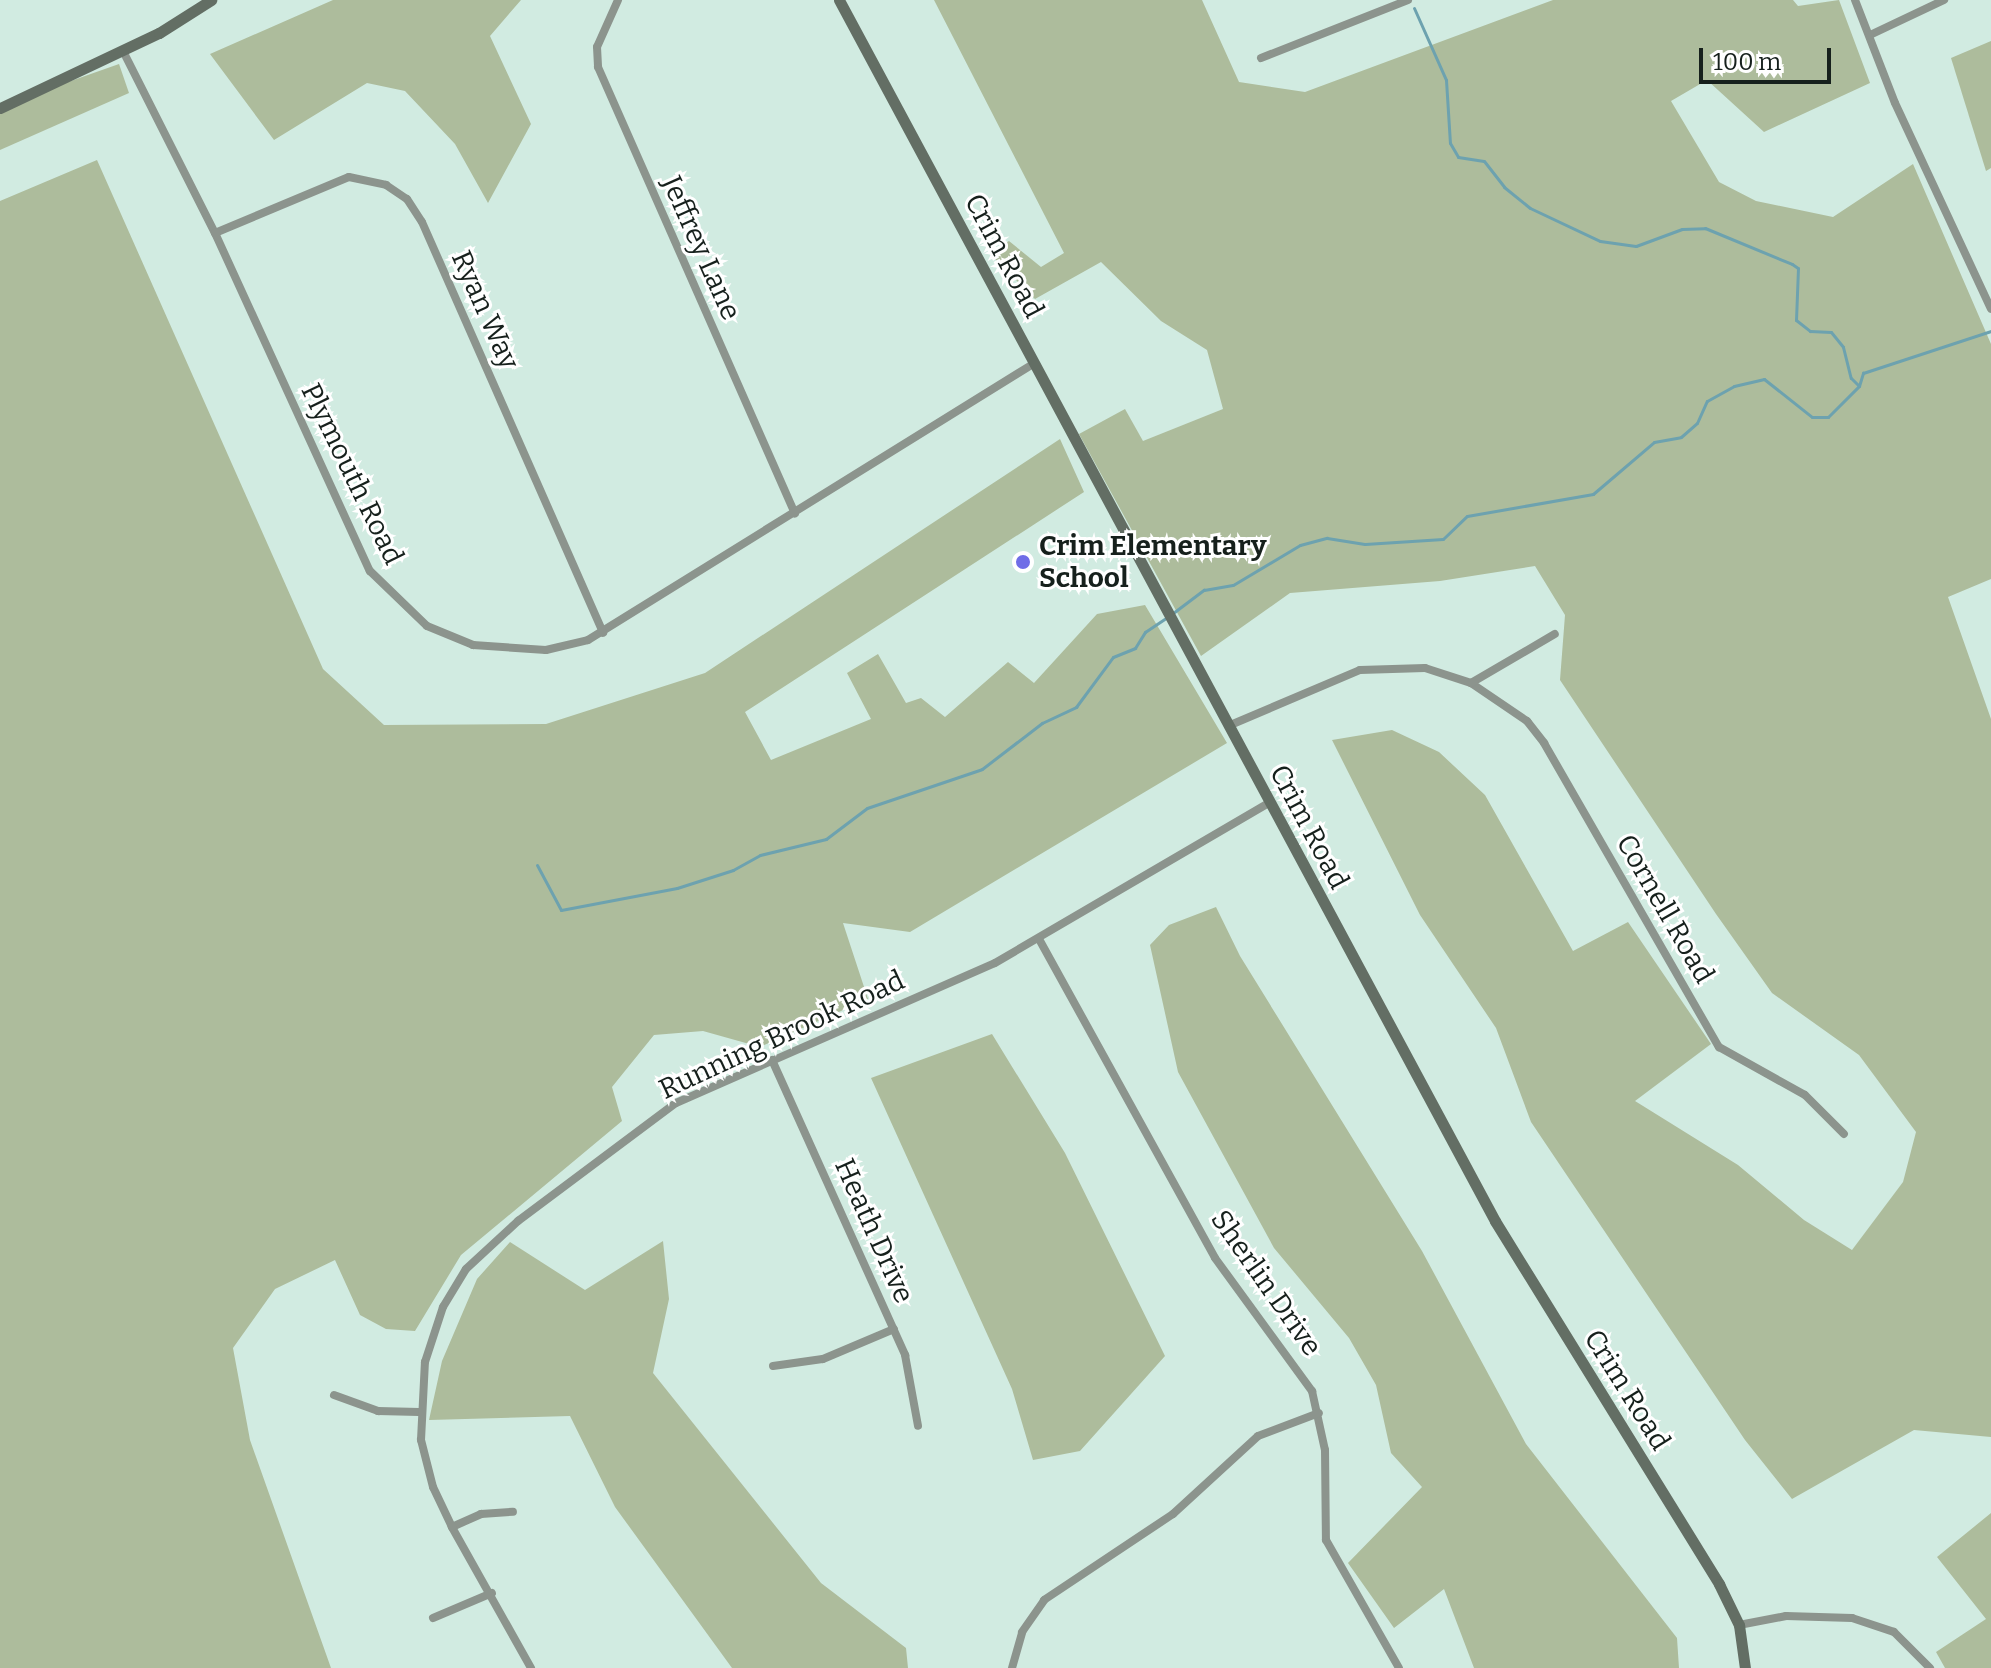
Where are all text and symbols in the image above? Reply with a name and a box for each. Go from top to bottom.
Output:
scale bar [1703,32,1835,82]
text: 100 m [1713,48,1781,76]
street label: Jeffrey Lane [654,171,748,325]
street label: Crim Road [957,188,1051,324]
street label: Ryan Way [444,246,526,374]
street label: Plymouth Road [294,378,410,570]
place label: Crim Elementary School [1039,529,1267,595]
marker: Crim Elementary School [1014,553,1032,571]
street label: Crim Road [1262,759,1356,895]
street label: Cornell Road [1609,829,1721,989]
street label: Running Brook Road [654,963,910,1107]
street label: Heath Drive [827,1154,921,1308]
street label: Sherlin Drive [1203,1204,1329,1362]
street label: Crim Road [1577,1324,1677,1456]

